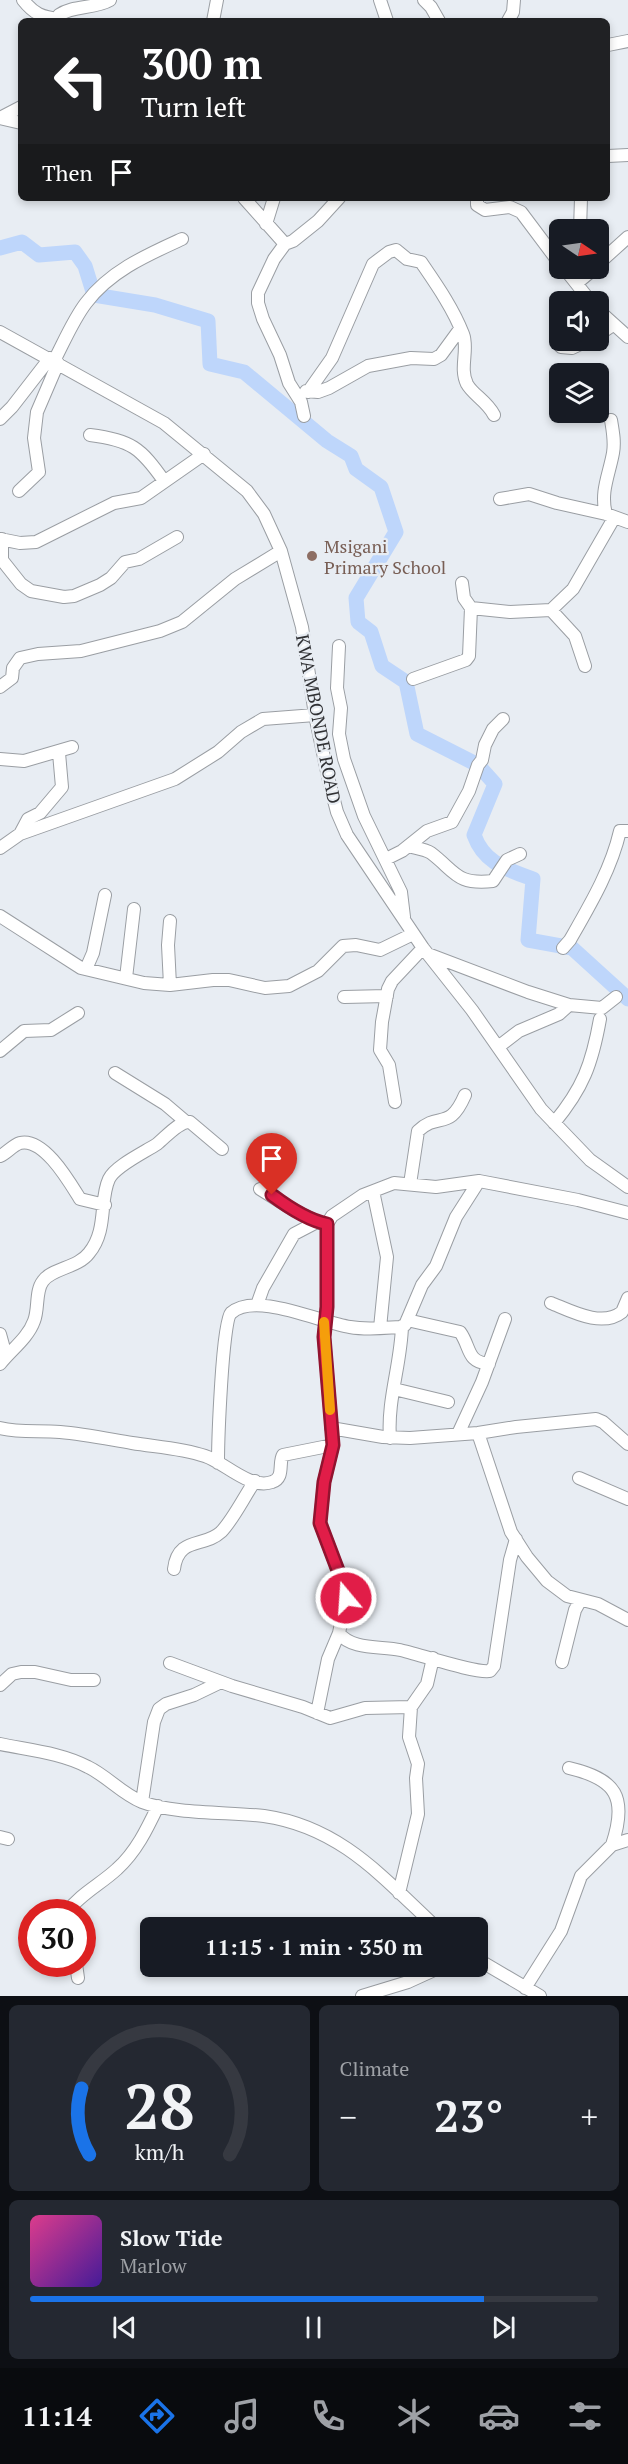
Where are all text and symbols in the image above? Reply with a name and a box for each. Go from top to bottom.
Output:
text: 300 m [141,35,262,91]
icon: left [42,42,120,120]
text: Turn left [141,89,246,125]
icon: arrive [105,156,138,189]
text: Then [42,158,93,187]
north arrow [549,219,609,279]
map controls [549,219,609,423]
button: sound [549,291,609,351]
button: layers [549,363,609,423]
place label: Msigani Primary School [324,534,446,579]
marker: Msigani Primary School [305,549,319,563]
street label: KWA MBONDE ROAD [291,632,347,806]
pin [246,1133,297,1195]
icon: arrive [255,1142,288,1175]
position arrow [314,1566,378,1630]
speed limit sign: 30 [18,1899,96,1977]
text: 11:15 · 1 min · 350 m [205,1932,423,1961]
text: Climate [340,2055,409,2082]
text: 28 [124,2064,195,2147]
text: 23° [434,2085,503,2145]
text: − [340,2095,357,2138]
text: + [580,2095,598,2138]
text: km/h [134,2138,184,2166]
text: Slow Tide [120,2223,223,2252]
text: Marlow [120,2252,187,2279]
icon: previous [108,2311,141,2344]
icon: pause [297,2311,330,2344]
icon: next [487,2311,520,2344]
icon: directions [136,2395,178,2437]
icon: music [221,2395,263,2437]
icon: phone [307,2395,349,2437]
icon: climate [393,2395,435,2437]
icon: car [478,2395,520,2437]
icon: filters [564,2395,606,2437]
text: 11:14 [22,2398,92,2434]

